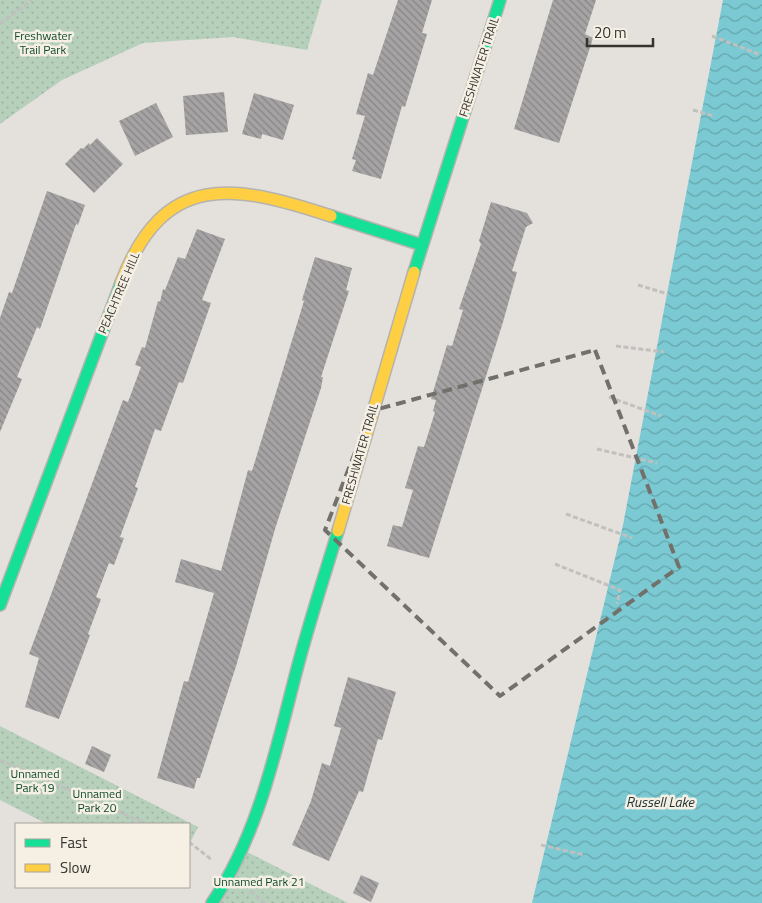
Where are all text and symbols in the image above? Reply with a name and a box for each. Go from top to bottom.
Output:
street label: FRESHWATER TRAIL [453,14,504,119]
scale bar [587,15,653,47]
text: 20 m [594,21,627,44]
park label: Freshwater Trail Park [14,26,72,59]
street label: PEACHTREE HILL [93,249,144,337]
street label: FRESHWATER TRAIL [336,401,383,507]
park label: Unnamed Park 19 [10,764,60,797]
park label: Unnamed Park 20 [72,784,122,817]
water label: Russell Lake [626,791,695,812]
legend [15,823,190,888]
text: Fast [60,831,88,854]
text: Slow [60,856,91,879]
park label: Unnamed Park 21 [214,872,304,891]

